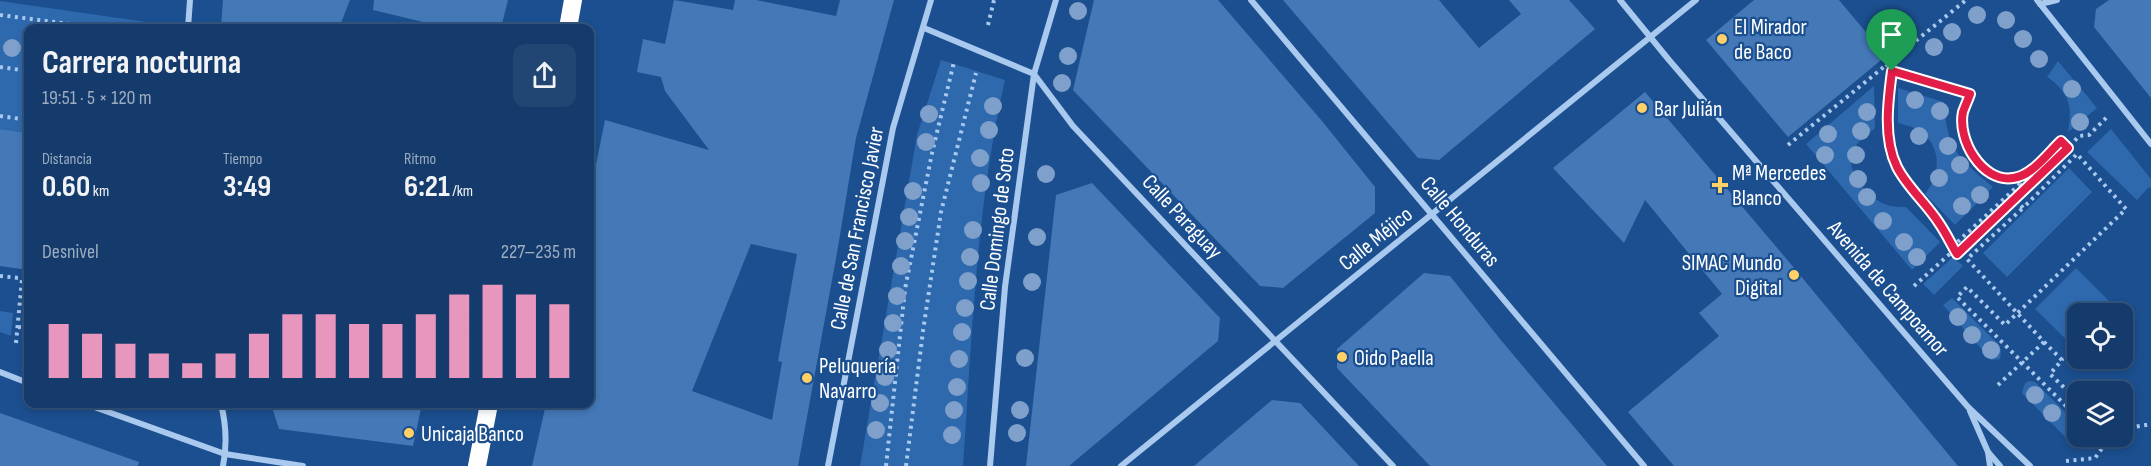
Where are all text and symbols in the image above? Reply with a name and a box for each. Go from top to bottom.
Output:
pin [1866,9,1917,71]
place label: El Mirador de Baco [1734,14,1807,66]
icon: arrive [1875,18,1908,51]
marker: El Mirador de Baco [1715,32,1729,46]
text: Carrera nocturna [42,43,241,83]
button: share [513,44,576,107]
text: 19:51 · 5 × 120 m [42,86,152,110]
place label: Bar Julián [1654,96,1722,123]
marker: Bar Julián [1635,101,1649,115]
street label: Calle de San Francisco Javier [825,124,890,332]
street label: Calle Domingo de Soto [974,146,1021,312]
text: Distancia [42,150,92,169]
text: Tiempo [223,150,262,169]
text: Ritmo [404,150,436,169]
place label: Mª Mercedes Blanco [1732,160,1827,212]
text: 0.60 [42,169,90,205]
text: 3:49 [223,169,271,205]
text: 6:21 [404,169,450,205]
street label: Calle Paraguay [1136,169,1228,265]
street label: Calle Honduras [1414,171,1506,273]
marker: Mª Mercedes Blanco [1713,178,1727,192]
text: km [90,182,109,201]
text: /km [450,182,473,201]
street label: Calle Méjico [1334,201,1418,277]
street label: Avenida de Campoamor [1821,215,1954,363]
text: Desnivel [42,240,99,264]
text: 227–235 m [501,240,576,264]
place label: SIMAC Mundo Digital [1682,250,1782,302]
marker: SIMAC Mundo Digital [1787,268,1801,282]
map controls [2067,303,2133,447]
button: locate [2067,303,2133,369]
place label: Oido Paella [1354,345,1434,372]
marker: Oido Paella [1335,350,1349,364]
place label: Peluquería Navarro [819,353,896,405]
marker: Peluquería Navarro [800,371,814,385]
button: layers [2067,381,2133,447]
place label: Unicaja Banco [421,421,524,448]
marker: Unicaja Banco [402,426,416,440]

